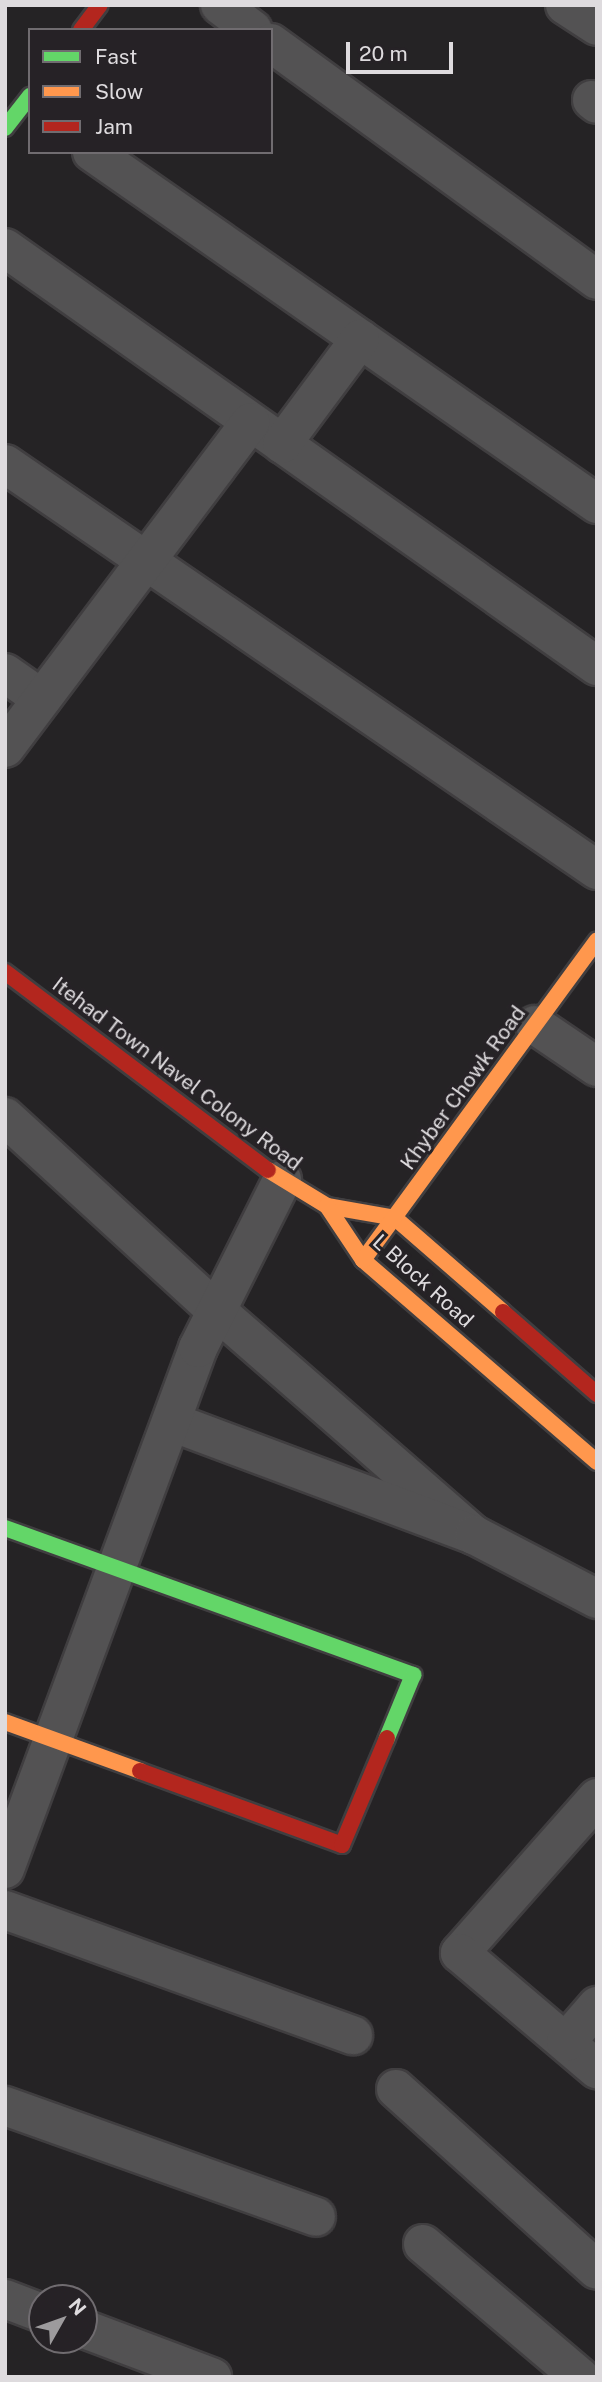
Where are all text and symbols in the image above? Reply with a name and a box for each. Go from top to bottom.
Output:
legend [28,28,273,154]
scale bar [350,28,457,72]
text: 20 m [359,41,408,66]
text: Fast [95,44,137,69]
text: Slow [95,79,143,104]
text: Jam [95,114,133,139]
street label: Itehad Town Navel Colony Road [47,972,307,1176]
street label: Khyber Chowk Road [395,1001,531,1175]
street label: L Block Road [367,1229,479,1333]
north arrow [28,2284,98,2354]
text: N [64,2294,91,2320]

